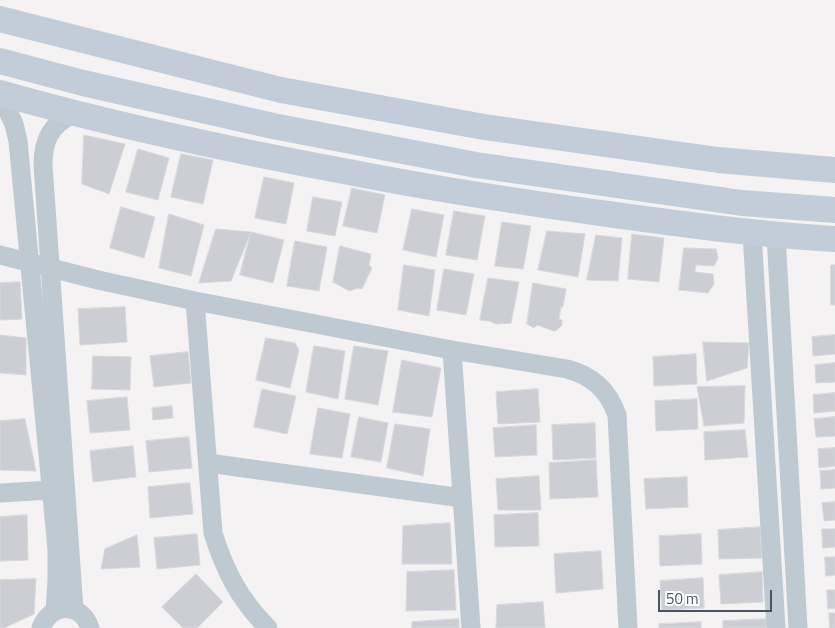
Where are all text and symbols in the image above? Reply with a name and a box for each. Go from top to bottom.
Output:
scale bar [660,580,774,612]
text: 50 m [666,587,699,610]

